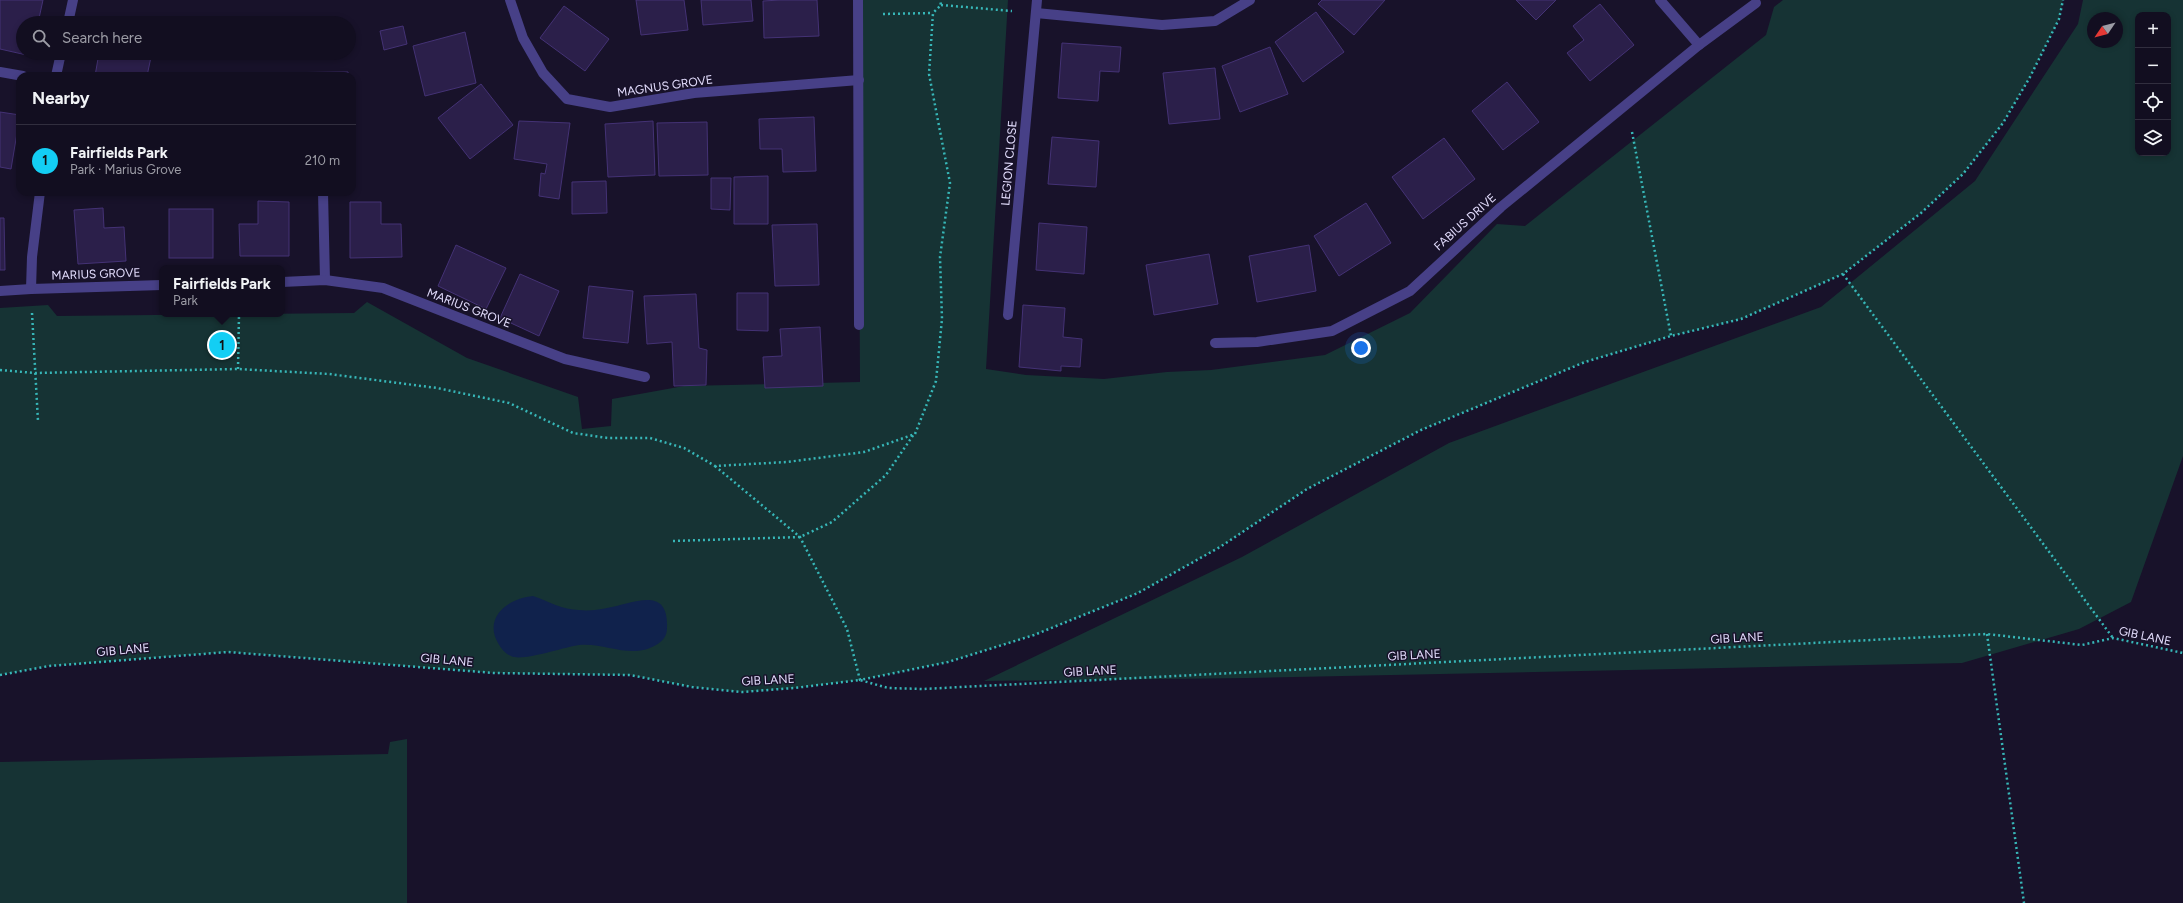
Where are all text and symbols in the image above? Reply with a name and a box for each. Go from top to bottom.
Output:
north arrow [2087,12,2123,48]
map controls [2135,12,2171,156]
button: + [2135,12,2171,48]
search box [16,16,356,60]
icon: search [30,27,52,49]
text: Search here [62,29,142,47]
button: − [2135,48,2171,84]
street label: MAGNUS GROVE [616,72,714,100]
button: locate [2135,84,2171,120]
text: Nearby [32,88,90,108]
street label: LEGION CLOSE [998,120,1020,206]
button: layers [2135,120,2171,156]
text: Fairfields Park [70,144,168,162]
text: 1 [42,153,48,168]
text: 210 m [305,153,340,168]
text: Park · Marius Grove [70,162,181,177]
street label: FABIUS DRIVE [1431,191,1499,253]
street label: MARIUS GROVE [51,265,141,283]
popup [159,265,285,317]
text: Fairfields Park [173,275,271,293]
street label: MARIUS GROVE [425,285,513,331]
text: Park [173,293,198,308]
pin: 1 [209,330,235,360]
your location [1351,338,1371,358]
street label: GIB LANE [2118,624,2172,648]
street label: GIB LANE [1710,630,1764,646]
street label: GIB LANE [96,641,150,659]
street label: GIB LANE [1387,647,1441,663]
street label: GIB LANE [420,651,474,669]
street label: GIB LANE [1063,663,1117,679]
street label: GIB LANE [741,672,795,688]

